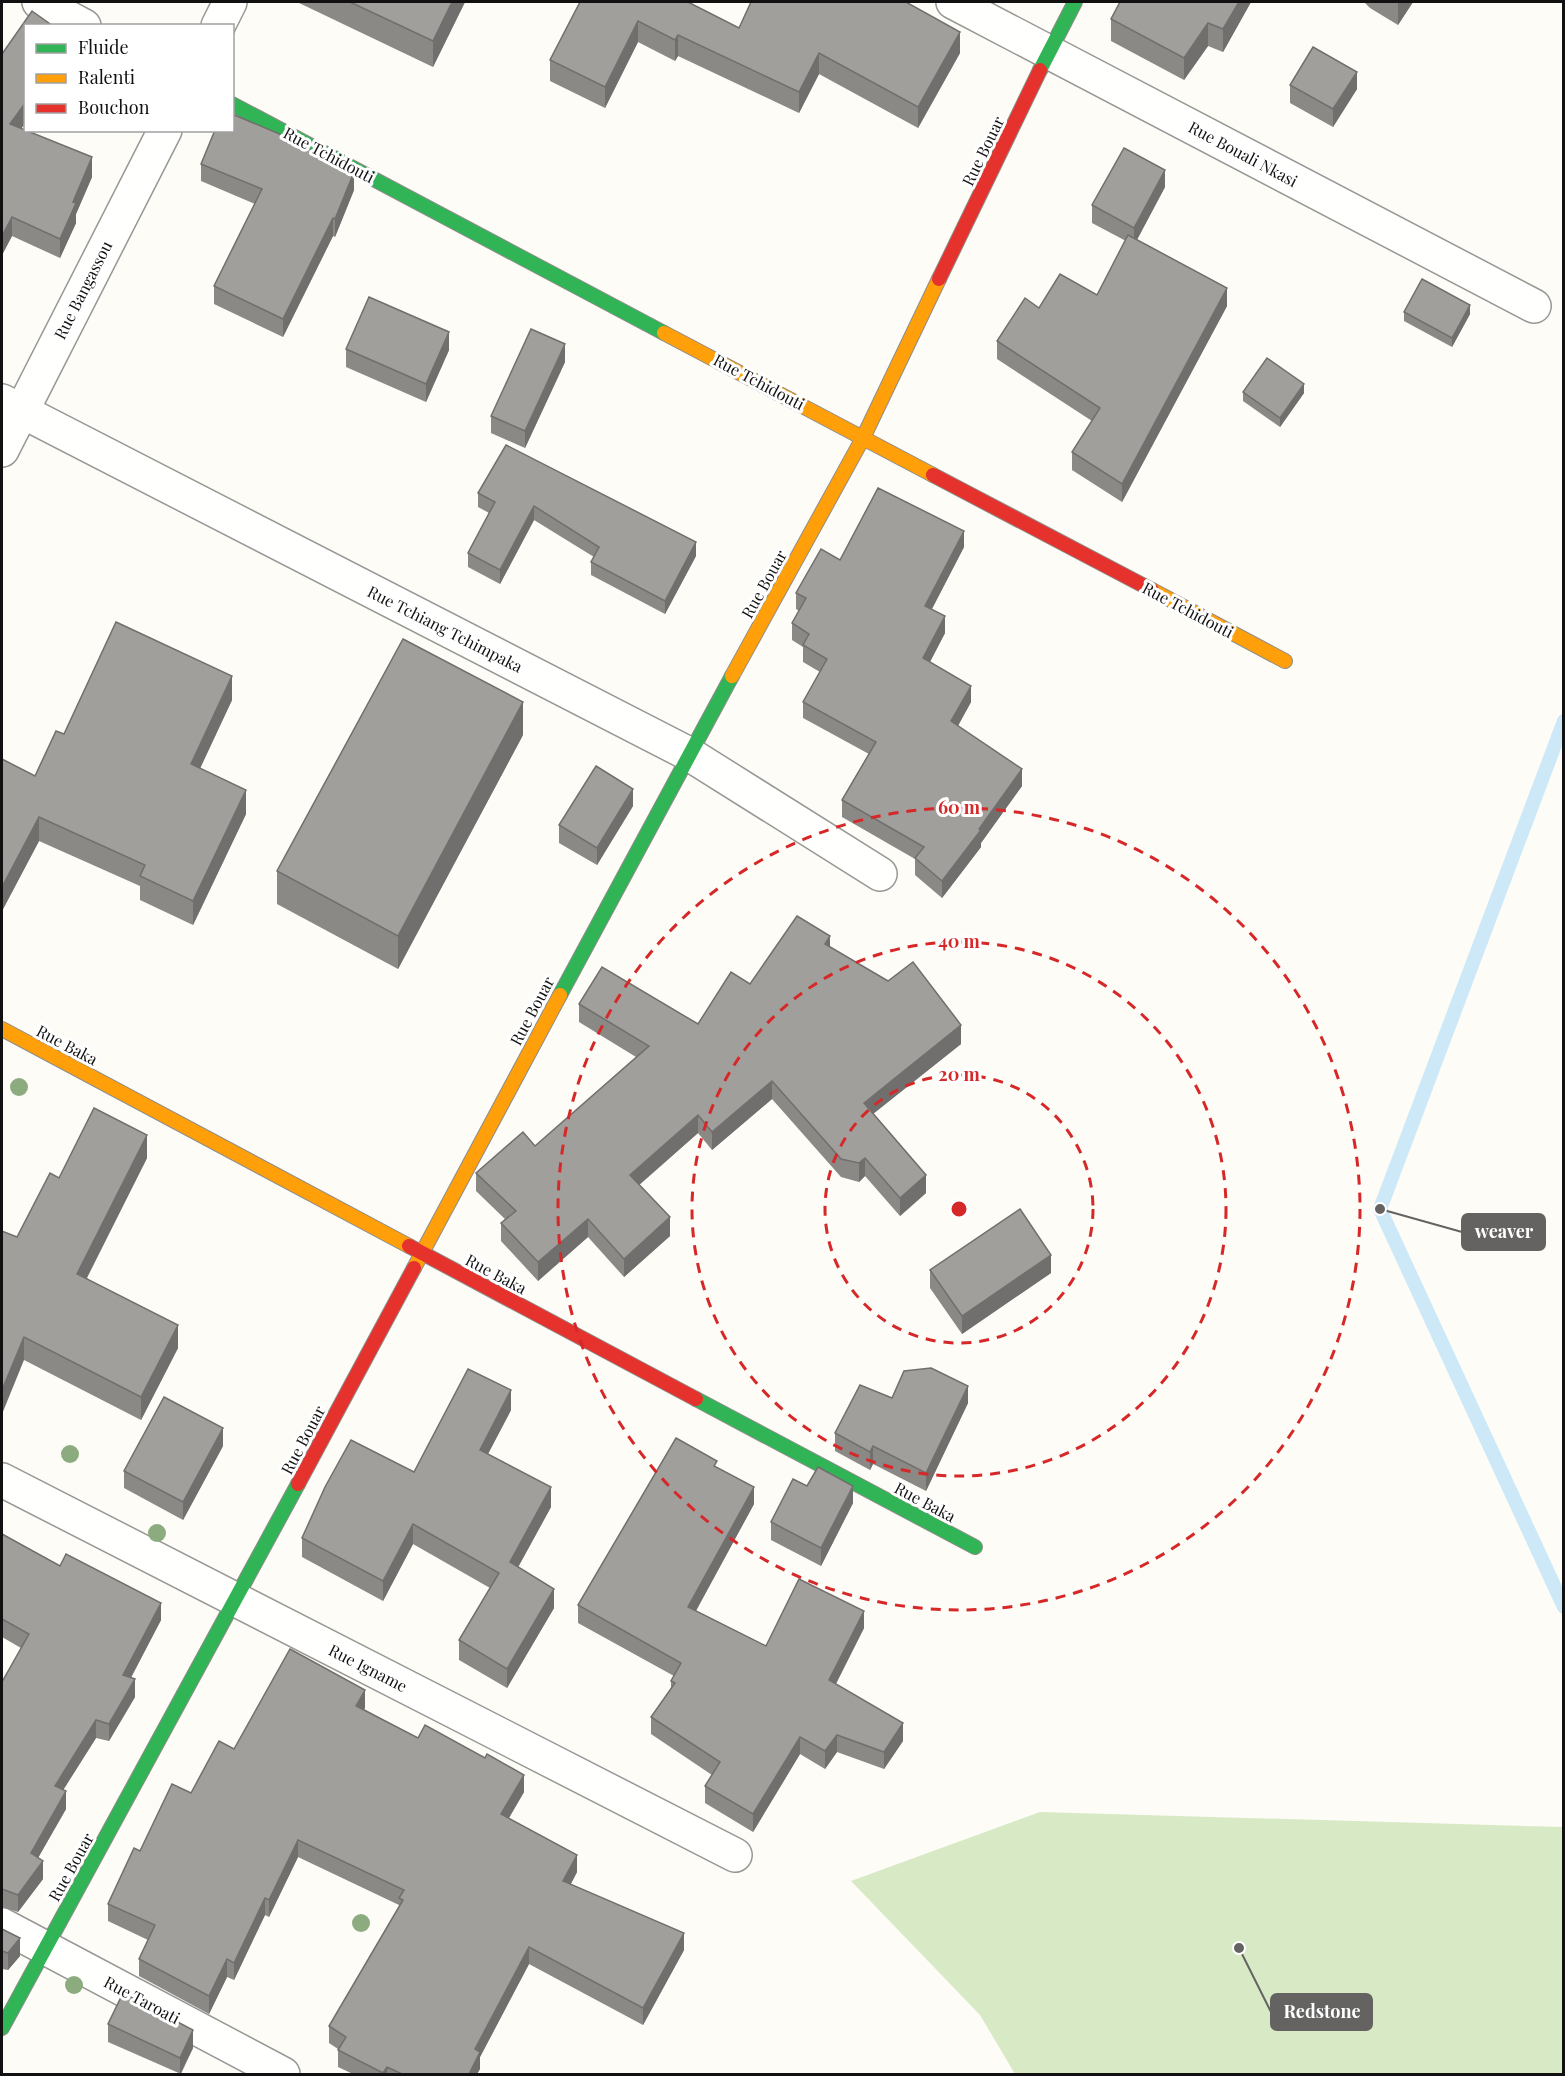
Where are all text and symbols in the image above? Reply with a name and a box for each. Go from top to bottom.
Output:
legend [24,24,234,132]
text: Fluide [78,35,129,59]
text: Ralenti [78,65,135,89]
text: Bouchon [78,95,150,119]
street label: Rue Bouar [957,113,1008,189]
street label: Rue Bouali Nkasi [1185,116,1302,191]
street label: Rue Tchidouti [280,122,379,187]
street label: Rue Bangassou [49,237,116,343]
street label: Rue Tchidouti [710,349,809,414]
street label: Rue Bouar [736,546,791,622]
street label: Rue Tchidouti [1139,577,1238,642]
street label: Rue Tchiang Tchimpaka [364,580,526,677]
text: 60 m [938,795,981,819]
text: 40 m [938,929,981,953]
street label: Rue Bouar [505,973,558,1049]
street label: Rue Baka [33,1020,101,1069]
text: 20 m [938,1062,980,1086]
centre of rings [949,1199,969,1219]
callout: weaver [1462,1214,1545,1250]
text: weaver [1474,1219,1534,1243]
street label: Rue Baka [462,1249,530,1298]
street label: Rue Bouar [276,1402,329,1478]
street label: Rue Baka [891,1477,959,1526]
street label: Rue Igname [325,1639,411,1696]
street label: Rue Bouar [43,1829,98,1905]
street label: Rue Taroati [101,1971,184,2028]
callout: Redstone [1271,1994,1372,2030]
text: Redstone [1283,1999,1361,2023]

